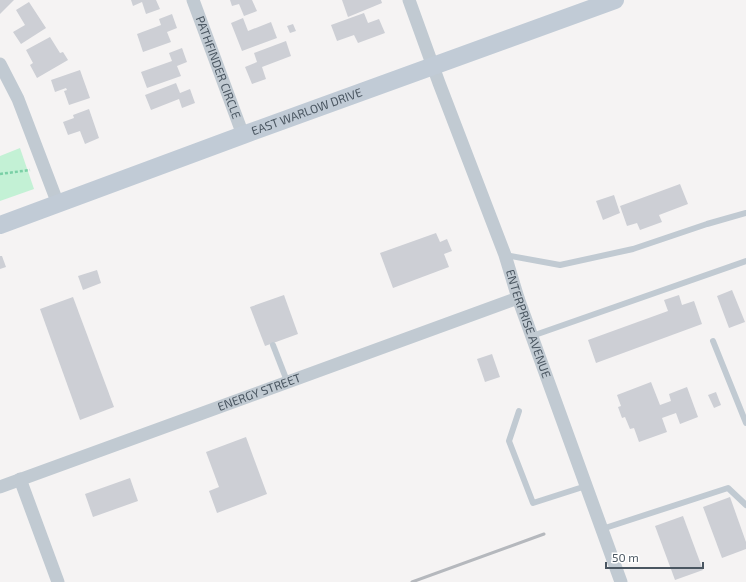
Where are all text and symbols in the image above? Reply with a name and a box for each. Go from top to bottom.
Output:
street label: PATHFINDER CIRCLE [194,14,244,121]
street label: EAST WARLOW DRIVE [249,84,364,137]
street label: ENTERPRISE AVENUE [504,267,554,380]
street label: ENERGY STREET [215,370,303,413]
scale bar [606,544,703,570]
text: 50 m [612,550,639,564]

